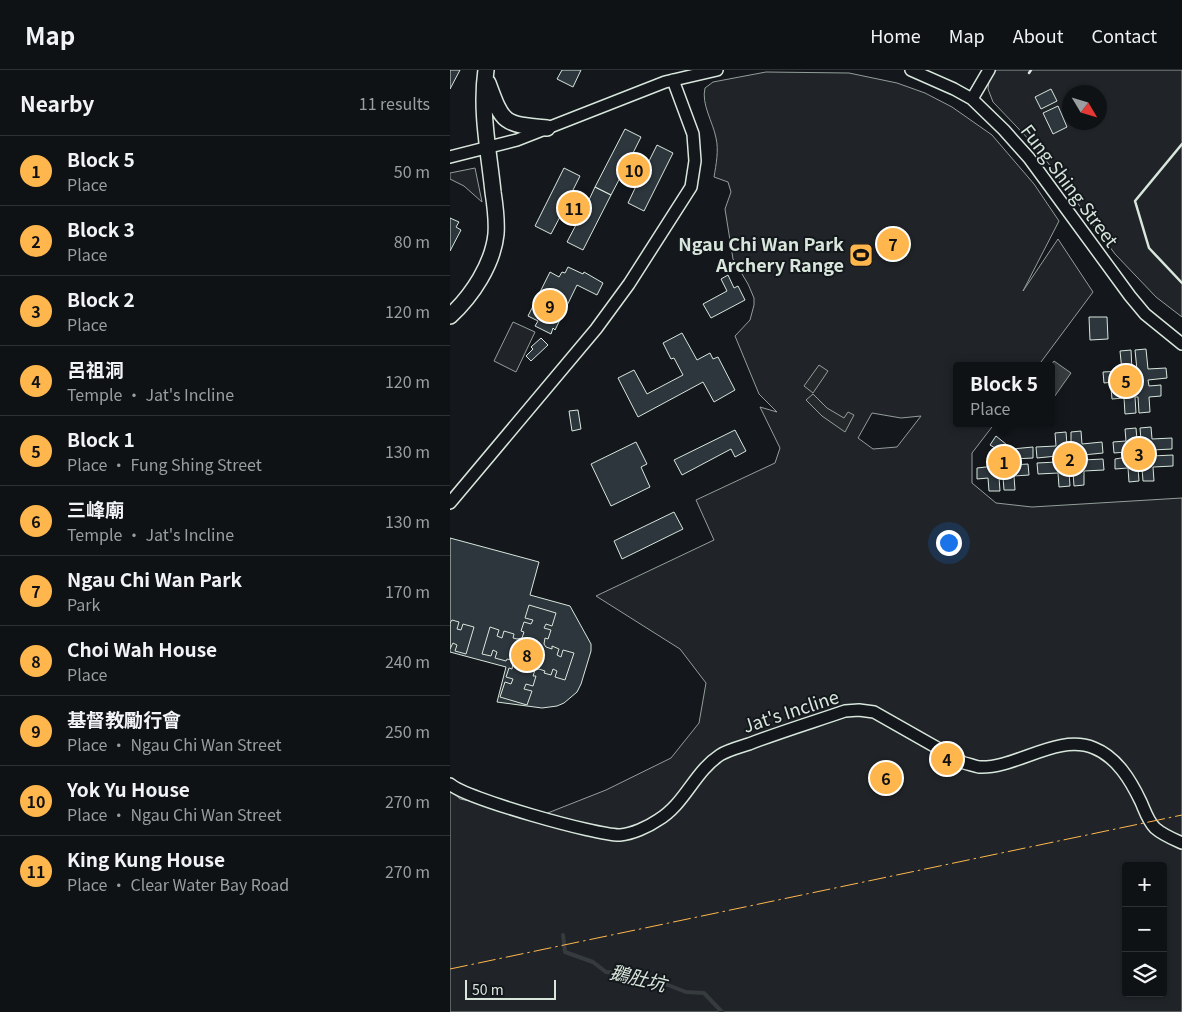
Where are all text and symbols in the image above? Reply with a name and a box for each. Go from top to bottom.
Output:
text: Map [25,17,75,52]
text: Home [870,22,921,48]
text: Map [949,22,985,48]
text: About [1013,22,1063,48]
text: Contact [1091,22,1157,48]
north arrow [1062,85,1107,130]
text: Nearby [20,88,94,118]
text: 11 results [359,91,430,115]
street label: Fung Shing Street [1016,118,1126,252]
text: Block 5 [67,145,135,172]
pin: 10 [618,151,650,189]
text: 1 [31,159,41,183]
text: 50 m [394,159,430,183]
text: Place [67,172,107,196]
pin: 11 [558,189,590,227]
text: Block 3 [67,215,135,242]
pin: 7 [877,225,909,263]
text: 2 [31,229,41,253]
text: 80 m [394,229,430,253]
place label: Ngau Chi Wan Park Archery Range [678,230,844,277]
text: Place [67,242,107,266]
sports icon: Ngau Chi Wan Park Archery Range [848,242,874,268]
text: Block 2 [67,285,135,312]
pin: 9 [534,287,566,325]
text: 3 [31,299,41,323]
text: 120 m [385,299,430,323]
text: Place [67,312,107,336]
text: 呂祖洞 [67,355,124,382]
popup [953,362,1055,427]
pin: 5 [1110,362,1142,400]
text: 4 [31,369,41,393]
text: 120 m [385,369,430,393]
text: Block 5 [970,369,1038,396]
text: Temple · Jat's Incline [67,382,234,406]
text: Place [970,396,1010,420]
text: Block 1 [67,425,135,452]
pin: 3 [1123,435,1155,473]
text: 5 [31,439,41,463]
text: 130 m [385,439,430,463]
pin: 2 [1054,440,1086,478]
pin: 1 [988,443,1020,481]
text: Place · Fung Shing Street [67,452,262,476]
text: 三峰廟 [67,495,124,522]
text: 6 [31,509,41,533]
text: 130 m [385,509,430,533]
text: Temple · Jat's Incline [67,522,234,546]
your location [936,530,962,556]
text: Ngau Chi Wan Park [67,565,242,592]
text: 7 [31,579,41,603]
text: 170 m [385,579,430,603]
text: Park [67,592,100,616]
text: Choi Wah House [67,635,217,662]
pin: 8 [511,636,543,674]
text: 8 [31,649,41,673]
text: 240 m [385,649,430,673]
text: Place [67,662,107,686]
street label: Jat's Incline [739,682,842,738]
text: 基督教勵行會 [67,705,181,732]
text: 9 [31,719,41,743]
text: 250 m [385,719,430,743]
text: Place · Ngau Chi Wan Street [67,732,282,756]
pin: 4 [931,740,963,778]
pin: 6 [870,759,902,797]
text: Yok Yu House [67,775,190,802]
text: 10 [27,789,45,813]
text: 270 m [385,789,430,813]
text: Place · Ngau Chi Wan Street [67,802,282,826]
text: King Kung House [67,845,225,872]
text: 11 [27,859,45,883]
text: 270 m [385,859,430,883]
map controls [1122,862,1167,997]
button: + [1122,862,1167,907]
text: Place · Clear Water Bay Road [67,872,289,896]
button: − [1122,907,1167,952]
button: layers [1122,952,1167,997]
water label: 鵝肚坑 [607,957,672,997]
scale bar [465,977,556,1000]
text: 50 m [472,979,504,999]

